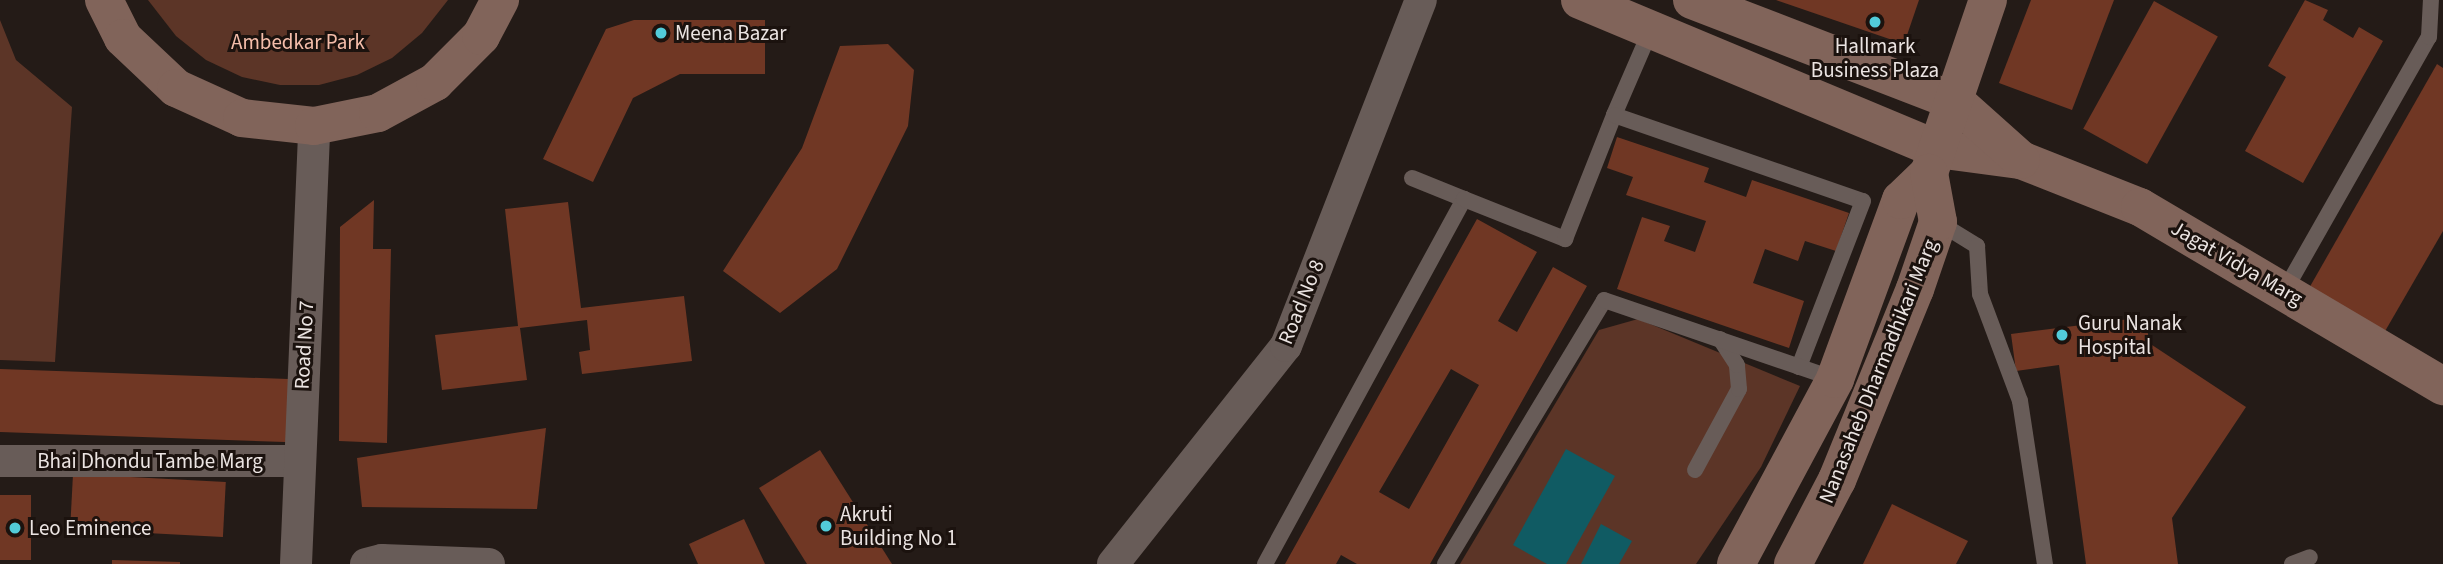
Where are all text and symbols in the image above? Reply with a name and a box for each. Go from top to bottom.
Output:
marker: Hallmark Business Plaza [1867,14,1883,30]
place label: Meena Bazar [675,20,787,46]
marker: Meena Bazar [653,25,669,41]
park label: Ambedkar Park [231,29,365,55]
place label: Hallmark Business Plaza [1811,33,1939,83]
street label: Jagat Vidya Marg [2167,215,2307,311]
street label: Nanasaheb Dharmadhikari Marg [1813,235,1943,507]
street label: Road No 8 [1273,256,1329,348]
street label: Road No 7 [289,300,319,390]
place label: Guru Nanak Hospital [2078,310,2182,360]
marker: Guru Nanak Hospital [2052,325,2072,345]
street label: Bhai Dhondu Tambe Marg [37,448,263,474]
place label: Akruti Building No 1 [840,501,957,551]
place label: Leo Eminence [29,515,152,541]
marker: Akruti Building No 1 [818,518,834,534]
marker: Leo Eminence [7,520,23,536]

